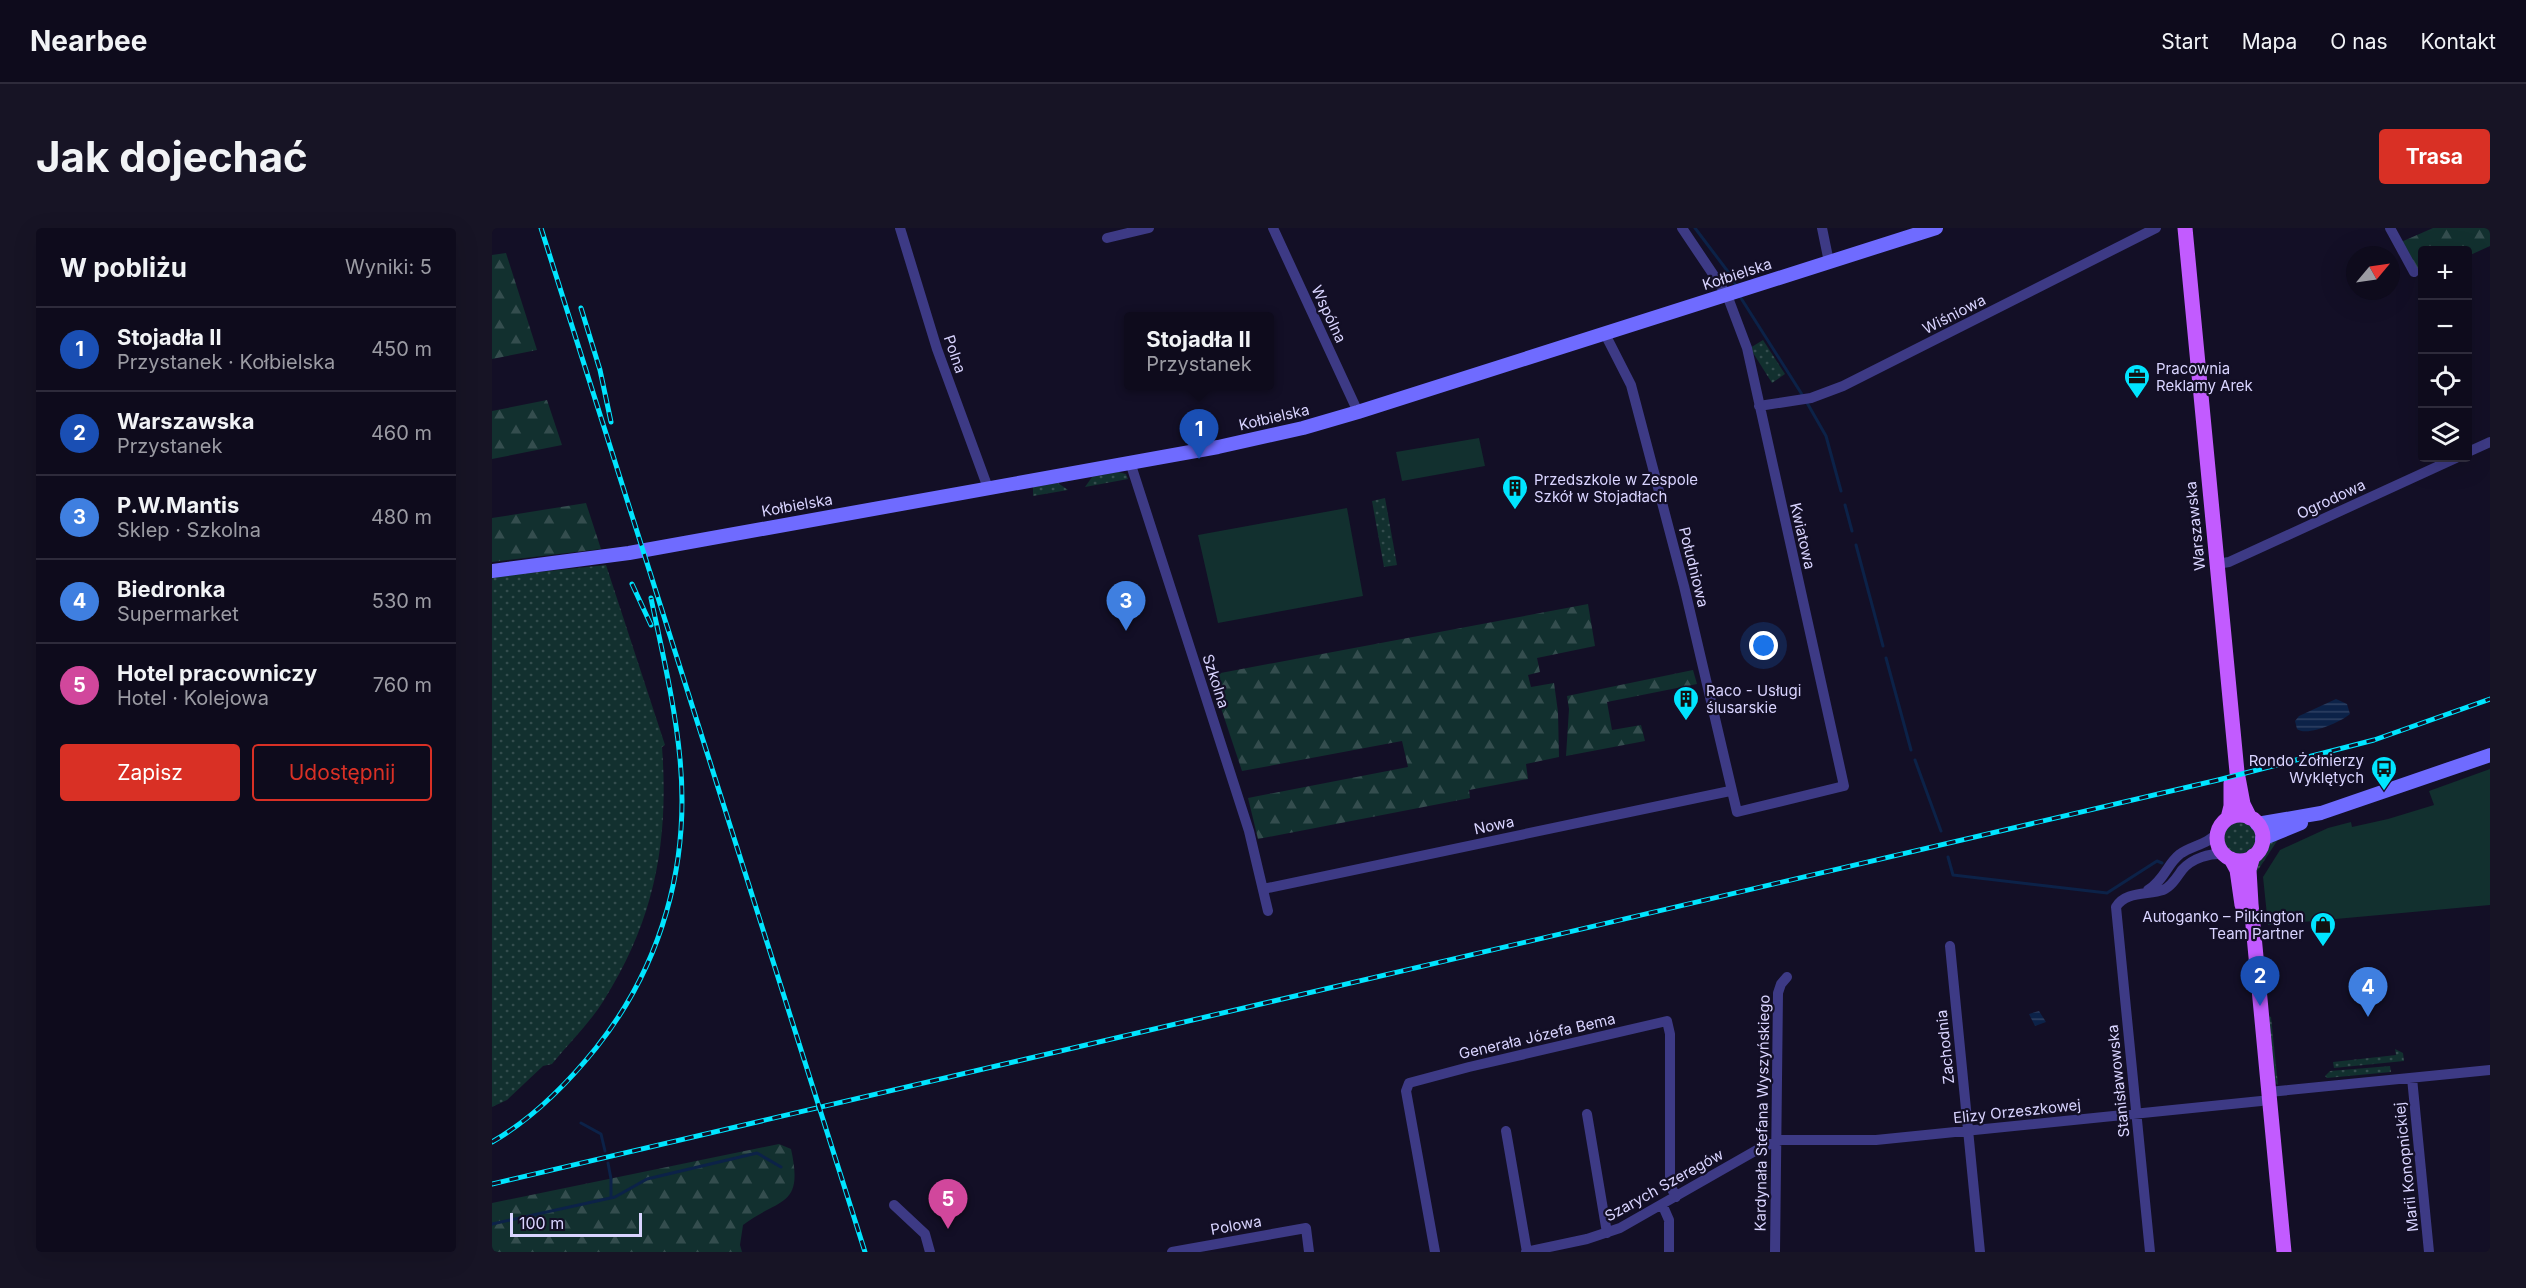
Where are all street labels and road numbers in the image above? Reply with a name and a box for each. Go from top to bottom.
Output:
street label: Kołbielska [1700,254,1774,294]
street label: Wspólna [1307,282,1351,346]
street label: Wiśniowa [1919,290,1989,338]
street label: Polna [940,332,970,376]
street label: Kołbielska [1237,400,1311,434]
street label: Ogrodowa [2294,475,2368,523]
street label: Warszawska [2181,480,2209,572]
street label: Kołbielska [760,489,834,521]
street label: Kwiatowa [1786,501,1820,571]
street label: Południowa [1675,525,1713,609]
street label: Szkolna [1198,652,1234,710]
street label: Nowa [1472,811,1516,839]
street label: Kardynała Stefana Wyszyńskiego [1750,994,1774,1232]
street label: Generała Józefa Bema [1457,1009,1617,1063]
street label: Zachodnia [1932,1009,1958,1085]
street label: Stanisławowska [2103,1024,2133,1138]
street label: Elizy Orzeszkowej [1952,1095,2082,1127]
street label: Marii Konopnickiej [2390,1101,2422,1233]
street label: Szarych Szeregów [1601,1145,1727,1225]
street label: Polowa [1209,1211,1263,1239]

